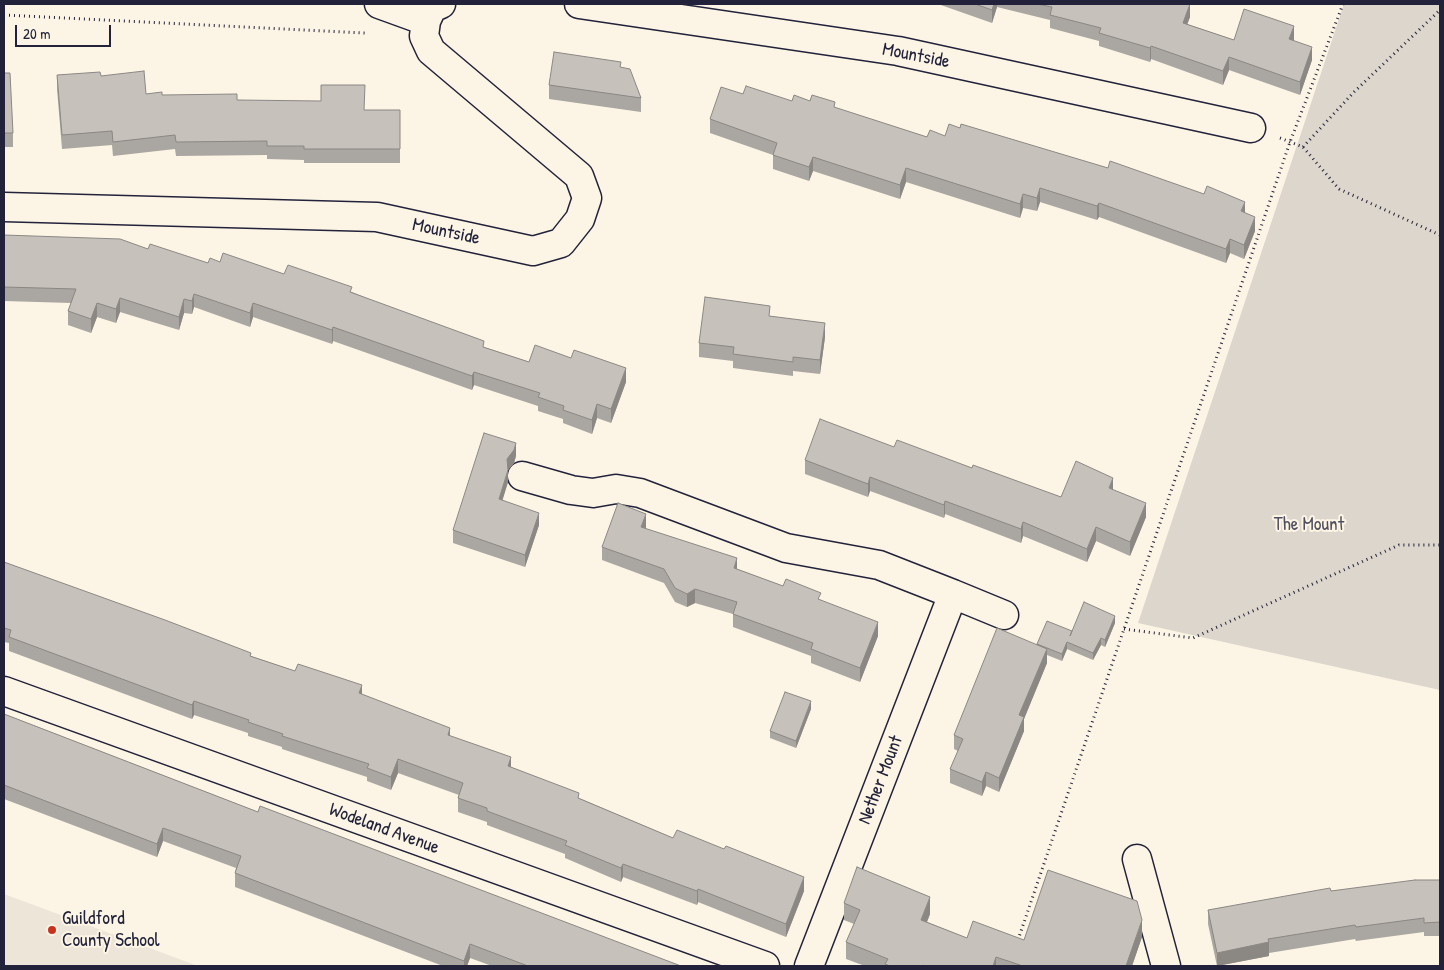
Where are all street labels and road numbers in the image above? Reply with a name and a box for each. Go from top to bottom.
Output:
street label: Mountside [880,38,952,74]
street label: Mountside [410,214,482,250]
street label: Nether Mount [854,732,908,828]
street label: Wodeland Avenue [326,799,442,859]

